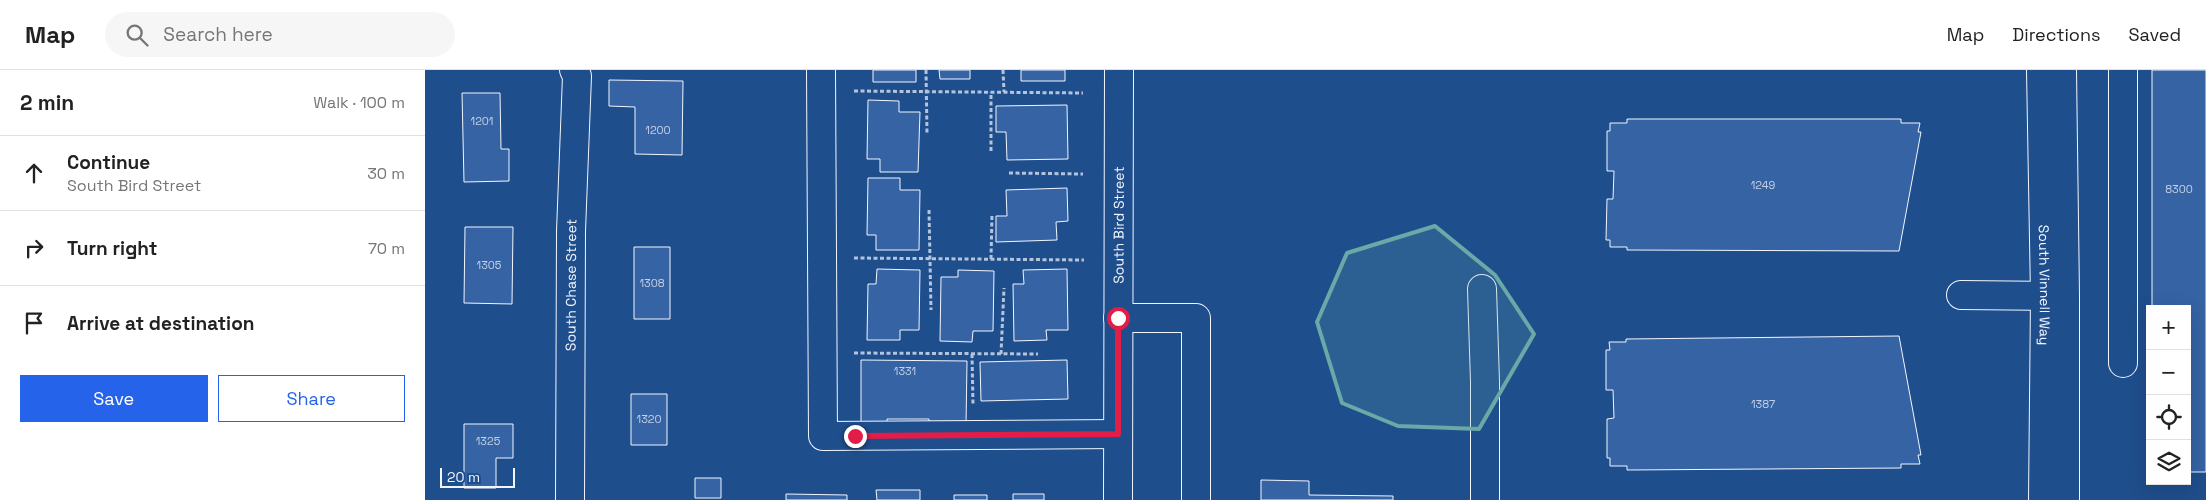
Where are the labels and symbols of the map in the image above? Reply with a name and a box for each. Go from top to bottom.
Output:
house number: 1201 [471,114,493,128]
house number: 1200 [645,123,671,137]
street label: South Bird Street [1110,166,1128,284]
house number: 1249 [1751,178,1776,192]
house number: 8300 [2165,182,2193,196]
street label: South Chase Street [562,219,580,351]
street label: South Vinnell Way [2035,224,2054,345]
house number: 1305 [477,258,502,272]
house number: 1308 [639,276,665,290]
route start [1107,307,1130,330]
house number: 1331 [894,364,916,378]
house number: 1387 [1751,397,1775,411]
house number: 1320 [637,412,661,426]
route end [844,425,867,448]
house number: 1325 [476,434,501,448]
scale bar [440,465,515,488]

